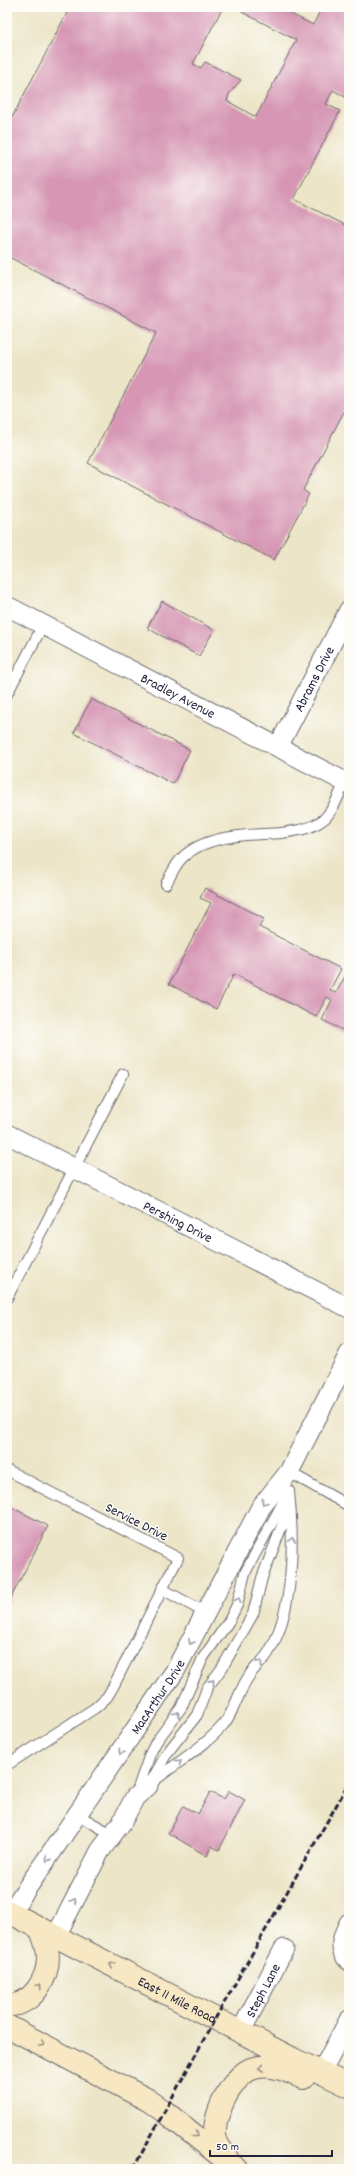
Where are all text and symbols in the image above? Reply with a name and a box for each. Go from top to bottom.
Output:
street label: Abrams Drive [290,643,340,716]
street label: Bradley Avenue [136,669,218,725]
street label: Pershing Drive [139,1197,215,1249]
street label: Service Drive [101,1498,171,1547]
one-way arrow [262,1498,269,1505]
one-way arrow [287,1537,296,1543]
one-way arrow [233,1596,242,1603]
one-way arrow [188,1638,196,1645]
street label: MacArthur Drive [127,1656,191,1739]
one-way arrow [255,1660,262,1668]
one-way arrow [207,1679,214,1687]
one-way arrow [172,1711,179,1718]
one-way arrow [119,1747,126,1754]
one-way arrow [174,1760,181,1767]
one-way arrow [45,1855,53,1862]
one-way arrow [69,1898,77,1906]
street label: Steph Lane [242,1961,287,2022]
one-way arrow [109,1963,116,1970]
street label: East 11 Mile Road [134,1972,220,2030]
one-way arrow [34,1983,42,1990]
one-way arrow [37,2039,45,2047]
one-way arrow [258,2063,264,2072]
one-way arrow [191,2131,198,2138]
scale bar [210,2132,332,2158]
text: 50 m [216,2139,239,2156]

